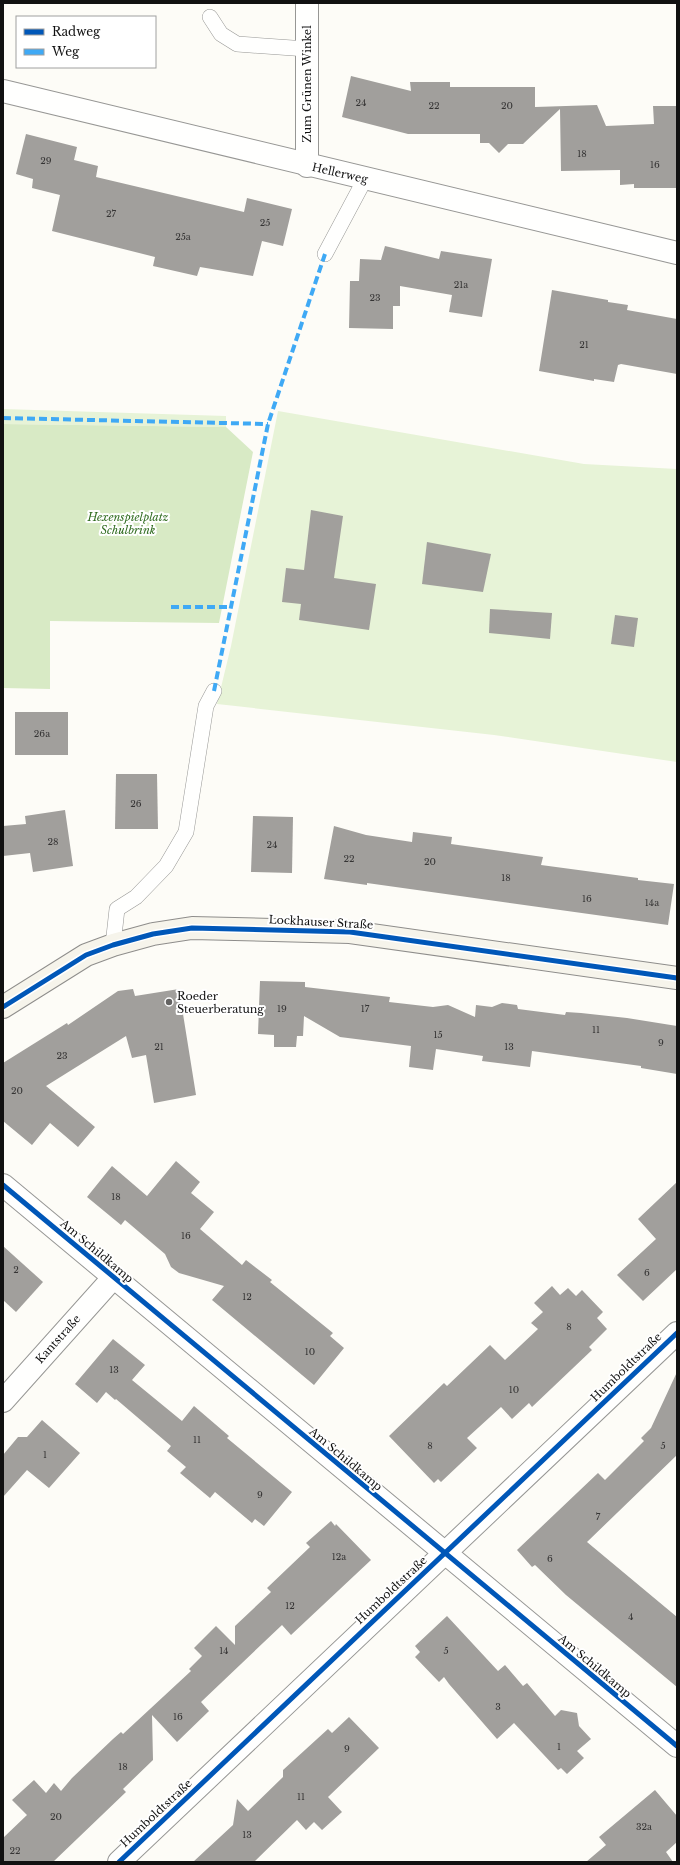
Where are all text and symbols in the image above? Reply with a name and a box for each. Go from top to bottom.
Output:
legend [16,16,156,68]
text: Radweg [52,24,101,39]
street label: Zum Grünen Winkel [300,25,314,143]
text: Weg [51,44,80,59]
house number: 24 [356,97,366,108]
house number: 22 [428,100,440,111]
house number: 20 [501,100,513,111]
house number: 18 [577,148,587,159]
house number: 29 [40,155,52,166]
house number: 16 [650,159,660,170]
street label: Hellerweg [311,160,370,186]
house number: 27 [106,208,117,219]
house number: 25 [260,217,270,228]
house number: 25a [175,231,191,242]
house number: 21a [454,279,468,290]
house number: 23 [369,292,381,303]
house number: 21 [579,339,589,350]
park label: Hexenspielplatz Schulbrink [86,510,169,537]
house number: 26a [34,728,50,739]
house number: 26 [130,798,142,809]
house number: 28 [48,836,59,847]
house number: 24 [267,839,277,850]
house number: 22 [343,853,355,864]
house number: 20 [424,856,436,867]
house number: 18 [501,872,511,883]
house number: 16 [582,893,592,904]
house number: 14a [645,897,659,908]
street label: Lockhauser Straße [268,912,374,932]
place label: Roeder Steuerberatung [177,989,264,1016]
marker: Roeder Steuerberatung [164,997,174,1007]
house number: 19 [277,1003,287,1014]
house number: 17 [361,1003,370,1014]
house number: 11 [592,1024,600,1035]
house number: 15 [433,1029,443,1040]
house number: 9 [658,1037,664,1048]
house number: 21 [154,1041,164,1052]
house number: 13 [504,1041,514,1052]
house number: 23 [56,1050,68,1061]
house number: 20 [11,1085,23,1096]
house number: 18 [111,1191,121,1202]
street label: Am Schildkamp [57,1216,136,1286]
house number: 16 [181,1230,191,1241]
house number: 2 [13,1264,19,1275]
house number: 6 [644,1267,650,1278]
house number: 12 [242,1291,252,1302]
street label: Kantstraße [32,1312,84,1366]
house number: 8 [566,1321,572,1332]
street label: Humboldtstraße [588,1330,664,1404]
house number: 10 [305,1346,315,1357]
house number: 13 [109,1364,119,1375]
house number: 10 [509,1384,519,1395]
street label: Am Schildkamp [306,1424,385,1494]
house number: 11 [193,1434,201,1445]
house number: 8 [427,1440,433,1451]
house number: 5 [660,1440,666,1451]
house number: 1 [43,1449,47,1460]
house number: 9 [257,1489,263,1500]
house number: 7 [596,1511,601,1522]
house number: 12a [332,1551,346,1562]
street label: Humboldtstraße [352,1553,430,1627]
house number: 6 [547,1553,553,1564]
house number: 12 [285,1600,295,1611]
house number: 4 [628,1611,634,1622]
street label: Am Schildkamp [555,1631,634,1701]
house number: 14 [219,1645,229,1656]
house number: 5 [443,1645,449,1656]
house number: 3 [495,1701,501,1712]
house number: 16 [173,1711,183,1722]
house number: 1 [557,1741,561,1752]
house number: 9 [344,1743,350,1754]
house number: 18 [118,1761,128,1772]
street label: Humboldtstraße [117,1776,195,1850]
house number: 11 [297,1791,305,1802]
house number: 20 [50,1811,62,1822]
house number: 32a [636,1821,652,1832]
house number: 13 [242,1829,252,1840]
house number: 22 [9,1845,21,1856]

